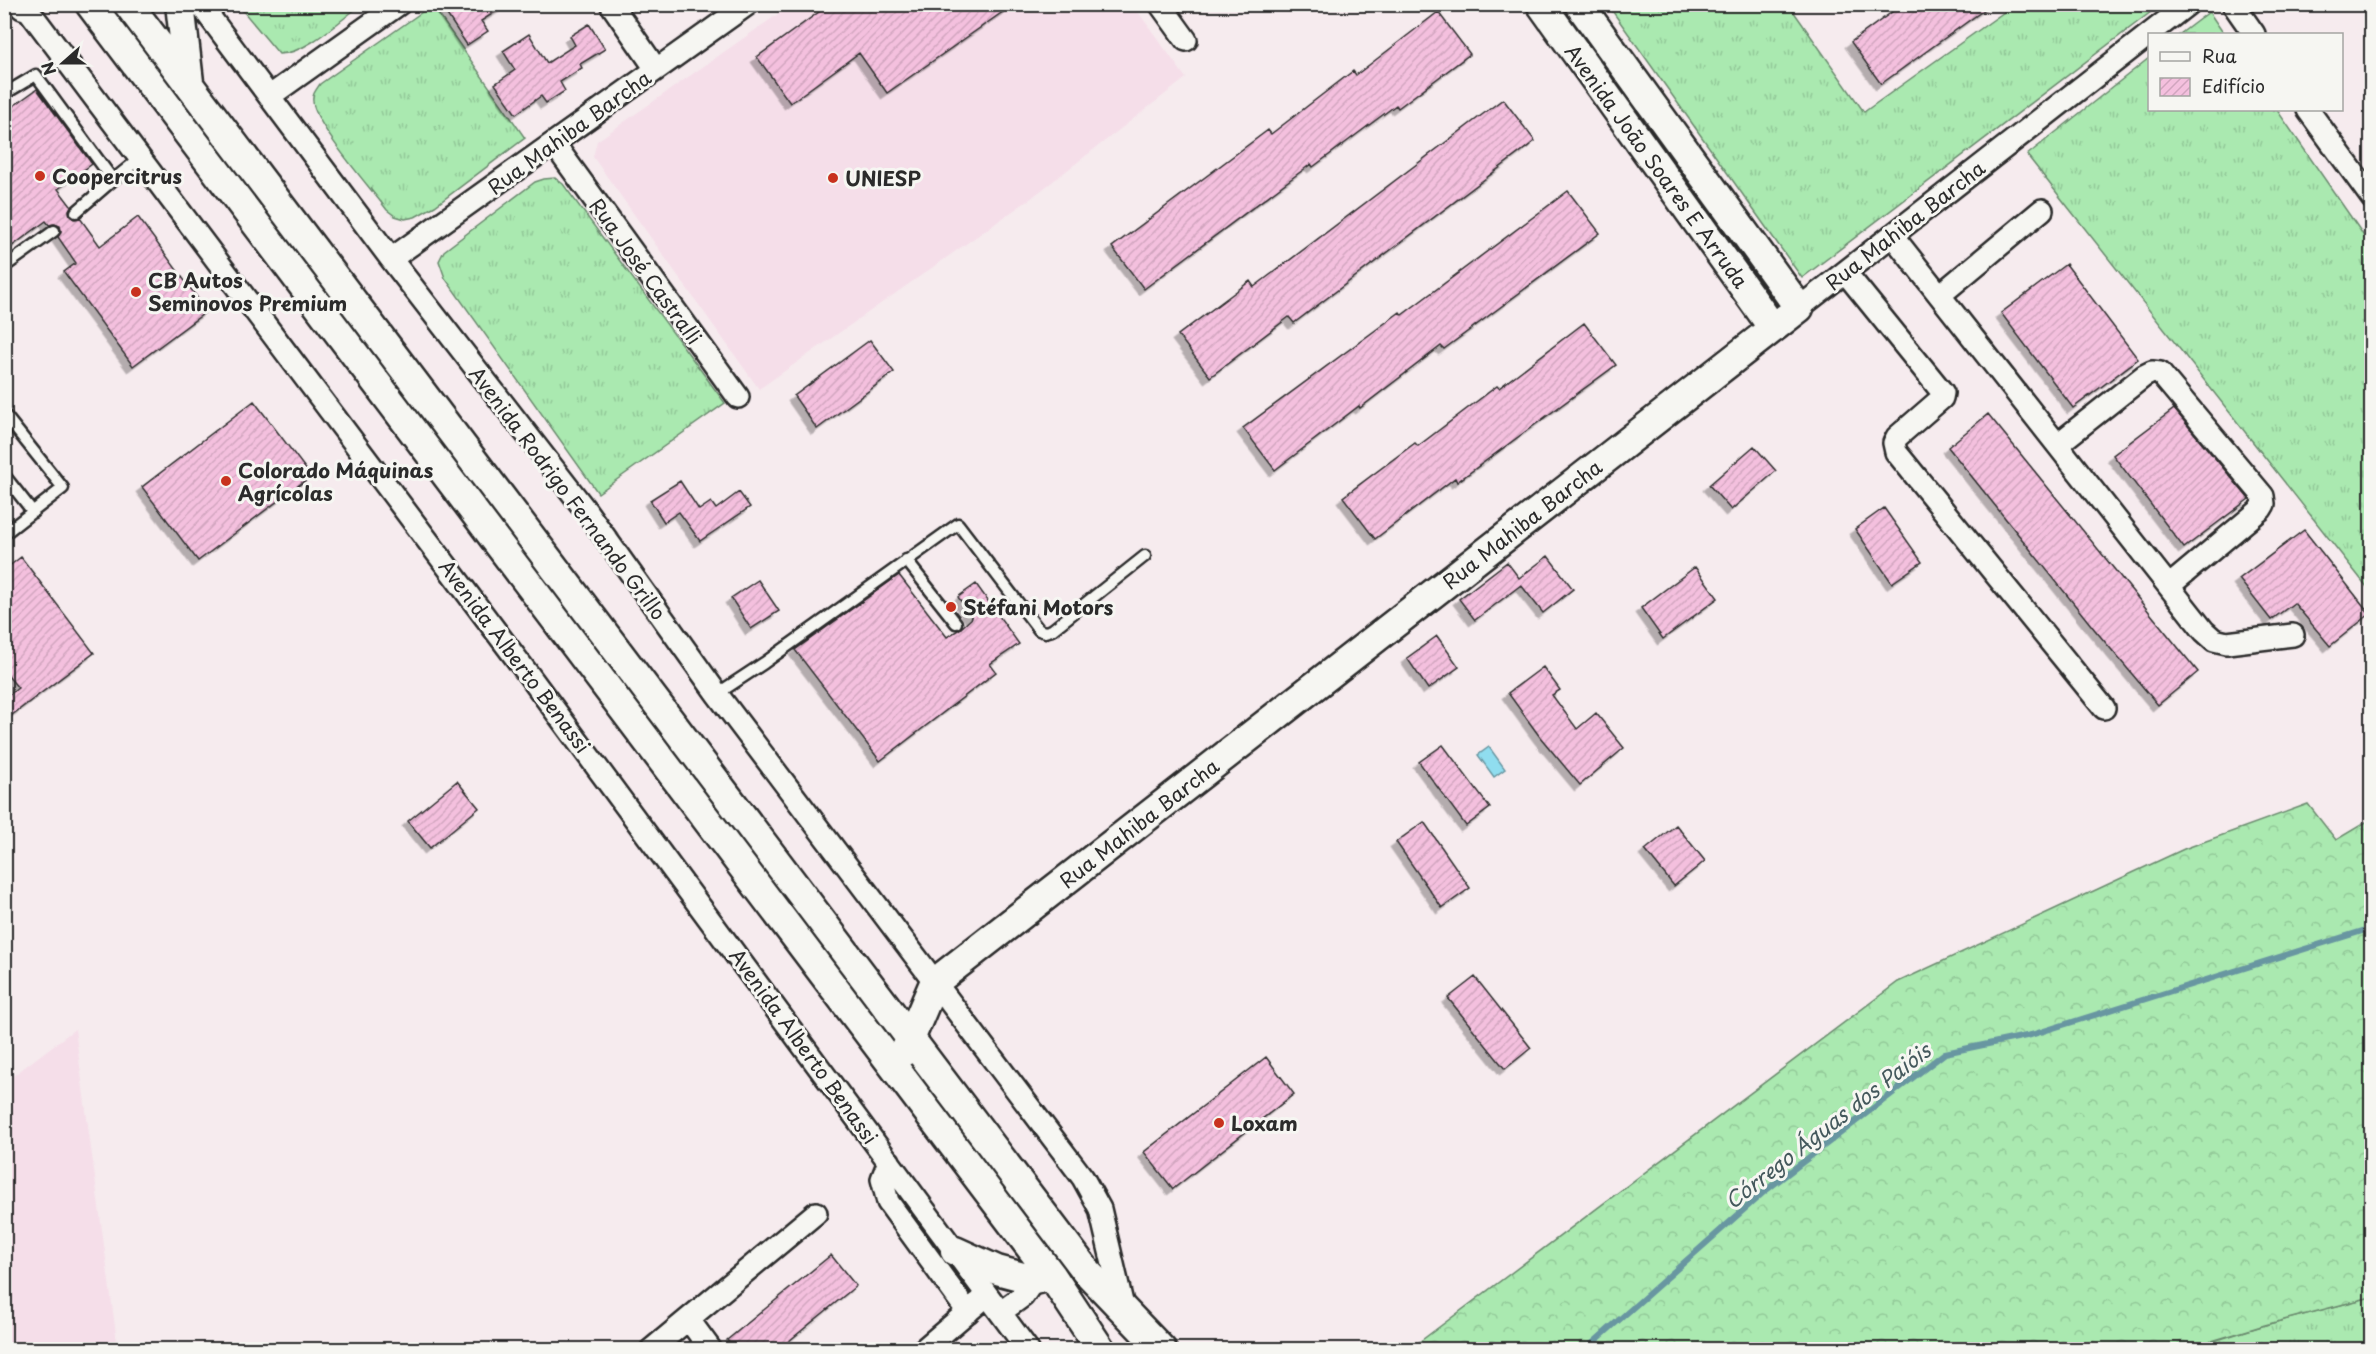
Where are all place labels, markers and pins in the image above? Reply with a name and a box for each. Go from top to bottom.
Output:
place label: Coopercitrus [52,161,182,191]
place label: UNIESP [845,163,921,193]
marker: Coopercitrus [33,169,47,183]
marker: UNIESP [826,171,840,185]
place label: CB Autos Seminovos Premium [148,265,347,318]
marker: CB Autos Seminovos Premium [129,285,143,299]
place label: Colorado Máquinas Agrícolas [238,455,434,508]
marker: Colorado Máquinas Agrícolas [219,474,233,488]
place label: Stéfani Motors [963,592,1114,622]
marker: Stéfani Motors [944,600,958,614]
place label: Loxam [1231,1108,1298,1138]
marker: Loxam [1212,1116,1226,1130]

